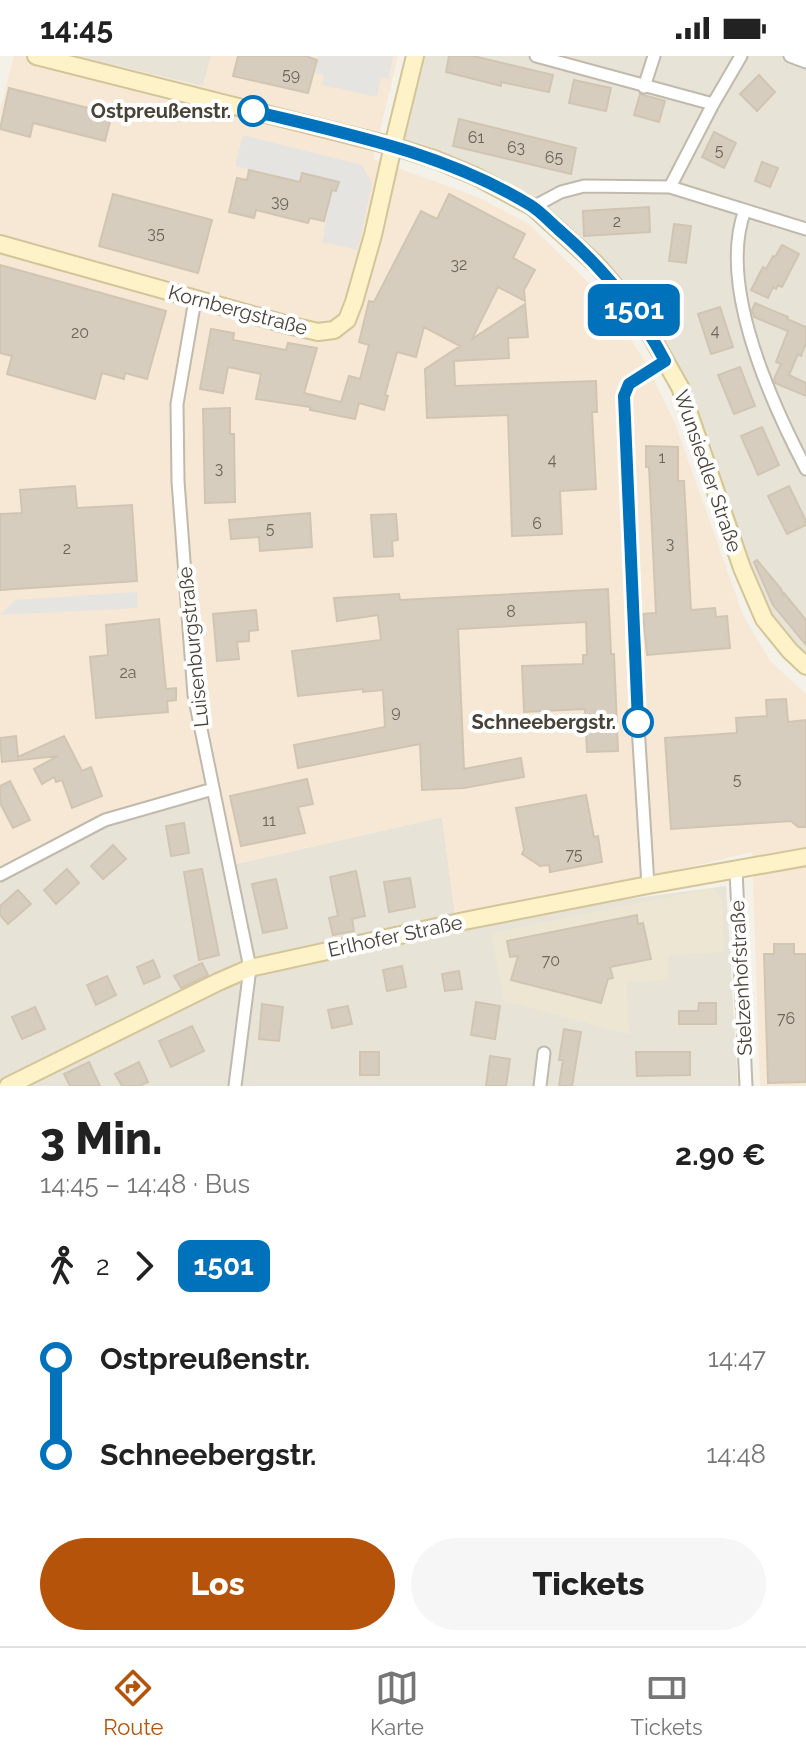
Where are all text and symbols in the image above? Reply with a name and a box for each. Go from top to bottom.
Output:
text: 14:45 [40,11,113,46]
house number: 59 [282,65,300,84]
marker: Ostpreußenstr. [238,96,268,126]
place label: Ostpreußenstr. [91,99,231,123]
house number: 61 [468,128,484,147]
house number: 63 [507,138,525,157]
house number: 5 [715,141,724,160]
house number: 65 [545,148,563,167]
house number: 39 [271,192,289,211]
house number: 2 [613,212,621,231]
house number: 35 [147,224,165,243]
house number: 32 [451,255,467,274]
street label: Kornbergstraße [166,280,310,340]
line badge: 1501 [578,284,690,336]
text: 1501 [604,293,664,326]
house number: 4 [711,321,720,340]
house number: 20 [71,323,89,342]
street label: Wunsiedler Straße [669,387,747,556]
house number: 1 [659,448,666,467]
house number: 4 [548,450,557,469]
house number: 3 [215,459,223,478]
house number: 6 [532,514,542,533]
house number: 5 [266,519,275,538]
house number: 3 [666,534,674,553]
house number: 2 [63,539,71,558]
street label: Luisenburgstraße [173,565,213,728]
house number: 8 [506,602,516,621]
house number: 2a [119,663,137,682]
house number: 9 [391,702,401,721]
marker: Schneebergstr. [623,707,653,737]
place label: Schneebergstr. [472,710,616,734]
house number: 5 [733,770,742,789]
house number: 11 [262,811,276,830]
house number: 75 [565,845,583,864]
street label: Stelzenhofstraße [725,899,757,1056]
street label: Erlhofer Straße [326,910,465,962]
house number: 70 [542,951,560,970]
house number: 76 [777,1009,795,1028]
text: 3 Min. [40,1113,162,1164]
text: 2.90 € [675,1137,766,1172]
text: 14:45 – 14:48 · Bus [40,1169,250,1199]
icon: walk [40,1244,84,1288]
icon: forward [122,1244,166,1288]
text: 1501 [194,1249,254,1282]
text: 2 [96,1251,110,1281]
text: Ostpreußenstr. [100,1341,310,1376]
text: 14:47 [708,1343,766,1373]
text: Schneebergstr. [100,1437,317,1472]
text: 14:48 [706,1439,766,1469]
button: Los [40,1538,395,1630]
button: Tickets [411,1538,766,1630]
tab: Route [103,1666,164,1740]
tab: Karte [370,1666,424,1740]
tab: Tickets [631,1666,703,1740]

